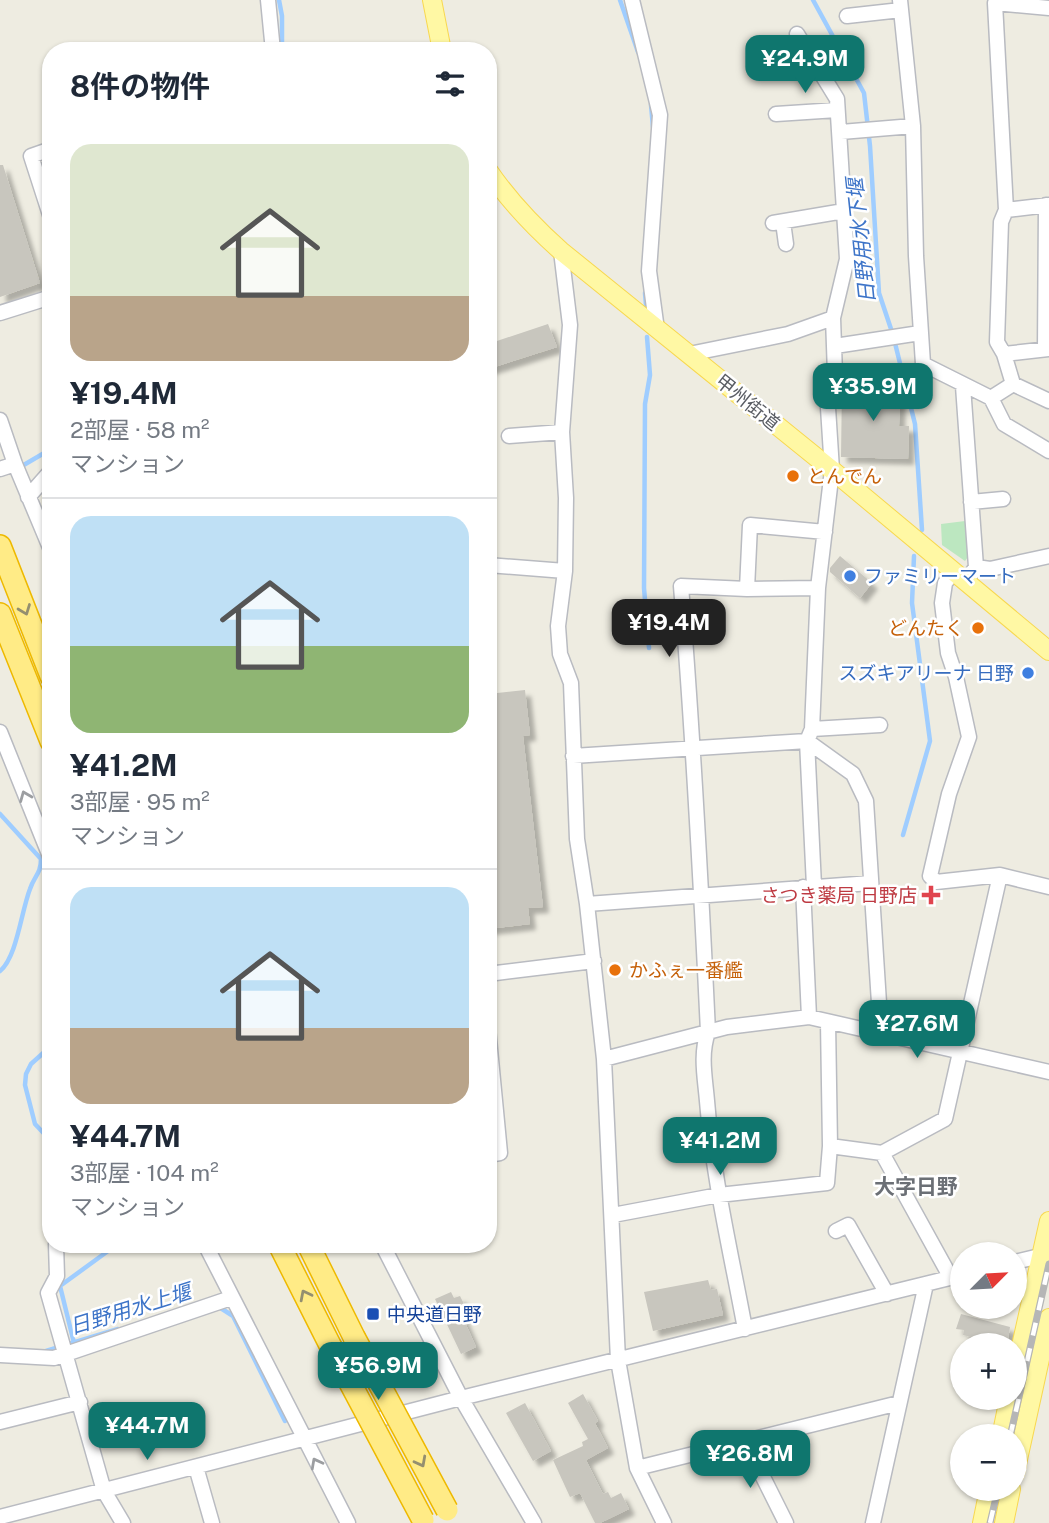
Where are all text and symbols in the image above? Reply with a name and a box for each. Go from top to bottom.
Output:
pin: ¥24.9M [748,36,862,95]
text: ¥24.9M [761,44,849,71]
icon: filters [431,65,469,103]
text: 8件の物件 [70,68,210,104]
water label: 日野用水下堰 [842,173,880,305]
icon: home [207,190,333,316]
pin: ¥35.9M [816,364,930,423]
street label: 甲州街道 [712,370,784,434]
text: ¥35.9M [829,372,917,399]
text: ¥19.4M [70,375,178,411]
text: 2部屋 · 58 m² [70,416,210,443]
text: マンション [70,450,185,477]
place label: とんでん [807,465,882,487]
marker: とんでん [785,468,801,484]
icon: home [207,562,333,688]
place label: ファミリーマート [864,565,1016,587]
marker: ファミリーマート [842,568,858,584]
pin: ¥19.4M [612,600,726,659]
one-way arrow [16,603,30,615]
text: ¥19.4M [628,608,710,635]
place label: どんたく [888,617,964,639]
marker: どんたく [970,620,986,636]
place label: スズキアリーナ 日野 [838,662,1014,684]
marker: スズキアリーナ 日野 [1020,665,1036,681]
text: ¥41.2M [70,747,178,783]
text: 3部屋 · 95 m² [70,788,210,815]
one-way arrow [20,790,34,802]
text: マンション [70,822,185,849]
place label: さつき薬局 日野店 [760,884,917,906]
marker: さつき薬局 日野店 [923,887,939,903]
icon: home [207,933,333,1059]
place label: かふぇ一番艦 [629,959,743,981]
marker: かふぇ一番艦 [607,962,623,978]
pin: ¥27.6M [860,1000,974,1060]
text: ¥27.6M [875,1009,959,1036]
text: ¥44.7M [70,1118,181,1154]
pin: ¥41.2M [663,1118,777,1177]
text: ¥41.2M [679,1126,761,1153]
text: 3部屋 · 104 m² [70,1159,219,1186]
district label: 大字日野 [874,1174,958,1199]
text: マンション [70,1193,185,1220]
north arrow [950,1242,1027,1320]
map controls [950,1242,1027,1501]
water label: 日野用水上堰 [66,1277,198,1339]
one-way arrow [299,1290,313,1302]
place label: 中央道日野 [387,1303,482,1325]
marker: 中央道日野 [365,1306,381,1322]
button: + [950,1333,1027,1410]
pin: ¥56.9M [321,1342,435,1402]
text: ¥56.9M [334,1351,422,1378]
pin: ¥44.7M [90,1402,204,1462]
text: ¥44.7M [104,1411,190,1438]
button: − [950,1424,1027,1501]
pin: ¥26.8M [693,1430,807,1490]
text: ¥26.8M [706,1439,794,1466]
one-way arrow [413,1455,426,1467]
one-way arrow [311,1457,324,1470]

